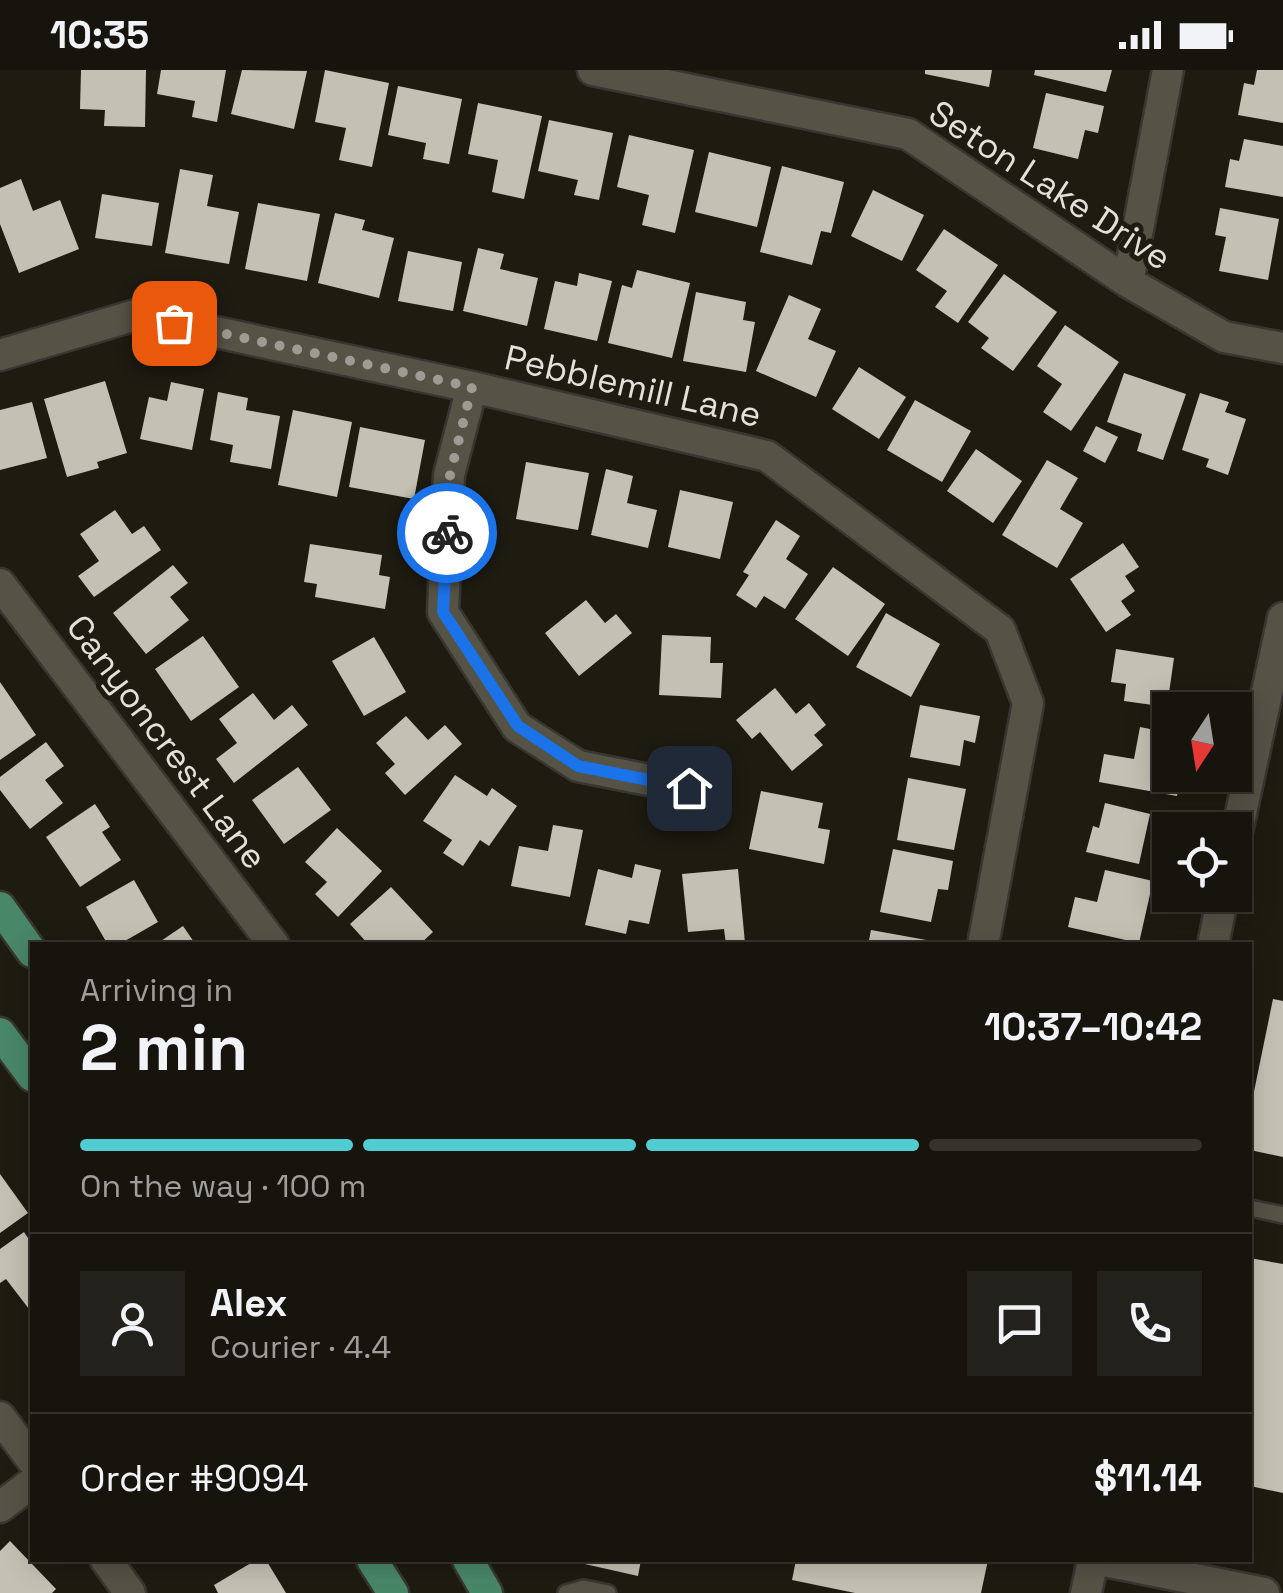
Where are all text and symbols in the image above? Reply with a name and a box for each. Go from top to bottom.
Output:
text: 10:35 [50,11,149,59]
street label: Seton Lake Drive [921,90,1179,280]
pin [132,281,217,366]
icon: bag [147,296,202,351]
street label: Pebblemill Lane [501,335,765,437]
courier [397,483,497,583]
icon: bike [420,506,475,561]
street label: Canyoncrest Lane [57,606,277,878]
north arrow [1152,692,1252,792]
map controls [1152,692,1252,912]
pin [647,746,732,831]
icon: home [662,761,717,816]
button: locate [1152,812,1252,912]
text: Arriving in [80,970,233,1010]
text: 10:37–10:42 [984,1003,1202,1051]
text: 2 min [80,1006,248,1089]
text: On the way · 100 m [80,1166,366,1206]
button: person [80,1271,185,1376]
button: chat [967,1271,1072,1376]
button: phone [1097,1271,1202,1376]
text: Alex [210,1279,287,1327]
text: Courier · 4.4 [210,1327,391,1367]
text: Order #9094 [80,1454,309,1502]
text: $11.14 [1094,1454,1202,1502]

